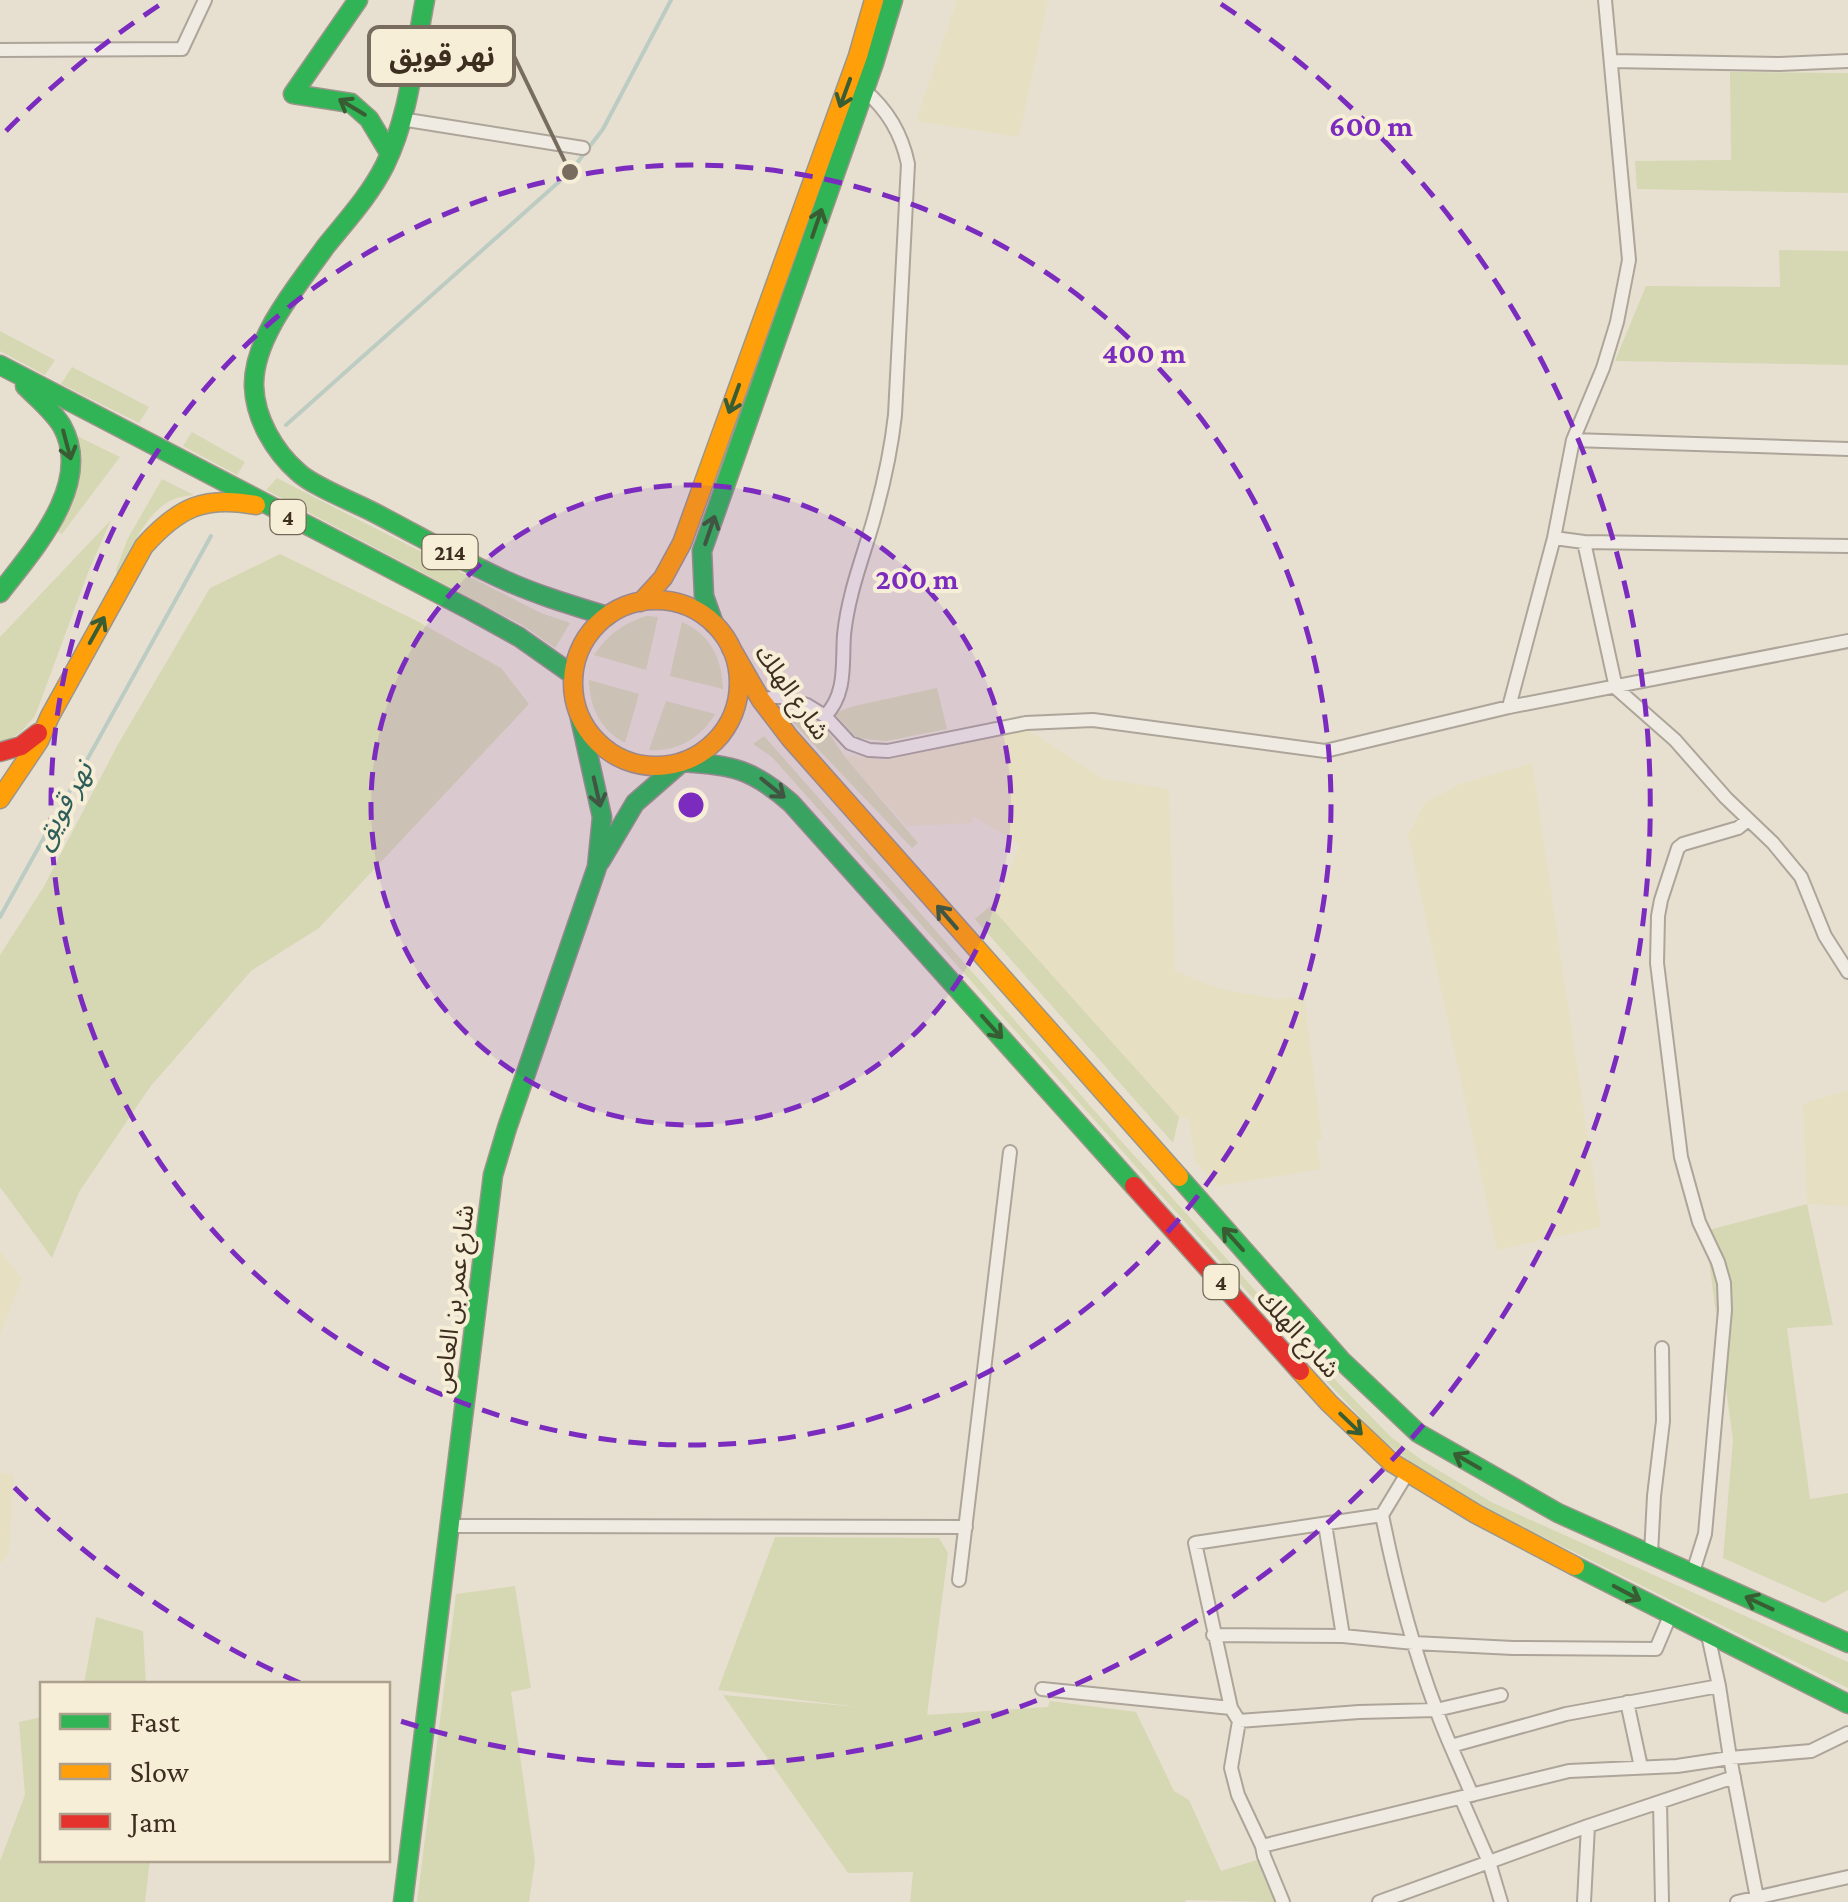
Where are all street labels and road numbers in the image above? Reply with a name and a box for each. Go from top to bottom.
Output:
road number: 4 [270,500,306,534]
road number: 214 [422,535,478,569]
street label: شارع الهلك [746,640,835,748]
street label: شارع عمر بن العاص [429,1203,483,1396]
road number: 4 [1204,1265,1238,1299]
street label: شارع الهلك [1248,1284,1345,1386]

